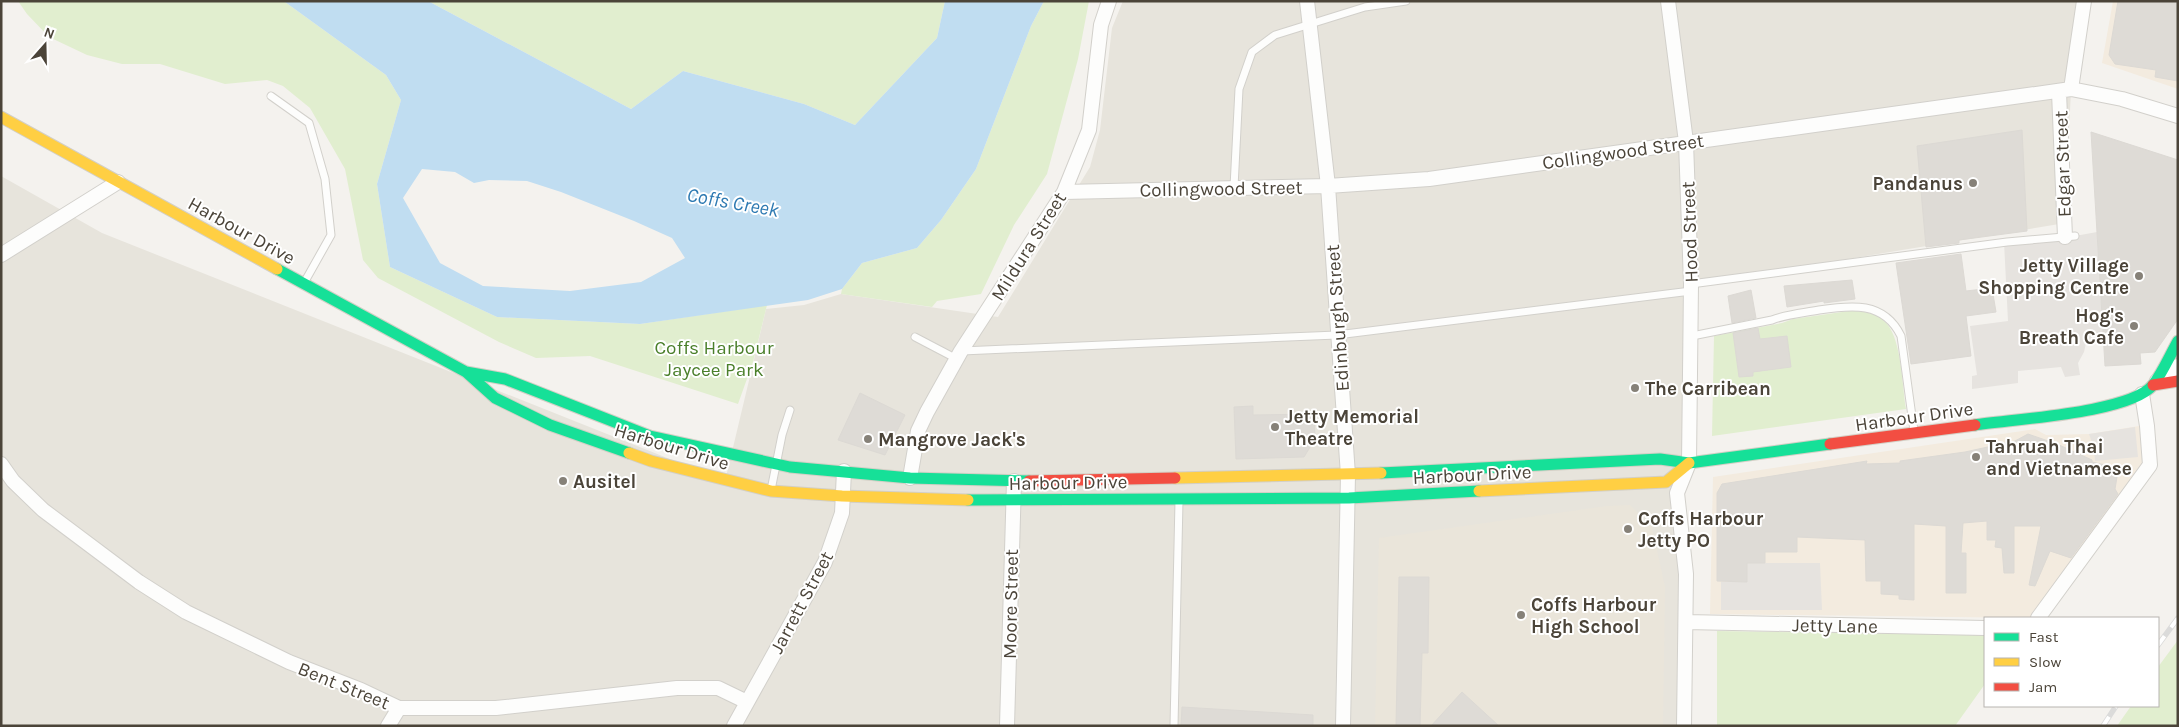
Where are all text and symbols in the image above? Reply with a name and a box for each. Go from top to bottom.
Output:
north arrow [20,20,70,70]
text: N [42,24,57,43]
street label: Edgar Street [2050,110,2076,218]
street label: Collingwood Street [1541,130,1705,174]
place label: Pandanus [1872,173,1963,195]
street label: Collingwood Street [1139,177,1303,201]
marker: Pandanus [1967,177,1979,189]
street label: Hood Street [1677,181,1703,283]
water label: Coffs Creek [685,183,782,222]
street label: Mildura Street [987,188,1071,305]
street label: Harbour Drive [184,192,299,269]
street label: Edinburgh Street [1322,244,1354,392]
place label: Jetty Village Shopping Centre [1978,255,2129,299]
marker: Jetty Village Shopping Centre [2133,270,2145,282]
place label: Hog's Breath Cafe [2019,305,2124,349]
marker: Hog's Breath Cafe [2128,320,2140,332]
park label: Coffs Harbour Jaycee Park [654,337,774,381]
place label: The Carribean [1645,378,1771,400]
marker: The Carribean [1629,382,1641,394]
street label: Harbour Drive [1854,398,1975,436]
place label: Jetty Memorial Theatre [1285,406,1419,450]
street label: Harbour Drive [612,419,732,475]
marker: Jetty Memorial Theatre [1269,421,1281,433]
place label: Mangrove Jack's [878,429,1026,451]
marker: Mangrove Jack's [862,433,874,445]
place label: Tahruah Thai and Vietnamese [1986,436,2132,480]
marker: Tahruah Thai and Vietnamese [1970,451,1982,463]
street label: Harbour Drive [1412,461,1532,489]
place label: Ausitel [573,471,636,493]
street label: Harbour Drive [1008,471,1128,495]
marker: Ausitel [557,475,569,487]
place label: Coffs Harbour Jetty PO [1638,508,1764,552]
marker: Coffs Harbour Jetty PO [1622,523,1634,535]
street label: Jarrett Street [766,548,838,657]
street label: Moore Street [999,549,1023,659]
place label: Coffs Harbour High School [1531,594,1657,638]
marker: Coffs Harbour High School [1515,609,1527,621]
street label: Jetty Lane [1792,614,1878,638]
legend [1984,617,2159,707]
text: Fast [2029,628,2059,646]
text: Slow [2029,653,2061,671]
street label: Bent Street [295,658,393,714]
text: Jam [2029,678,2057,696]

